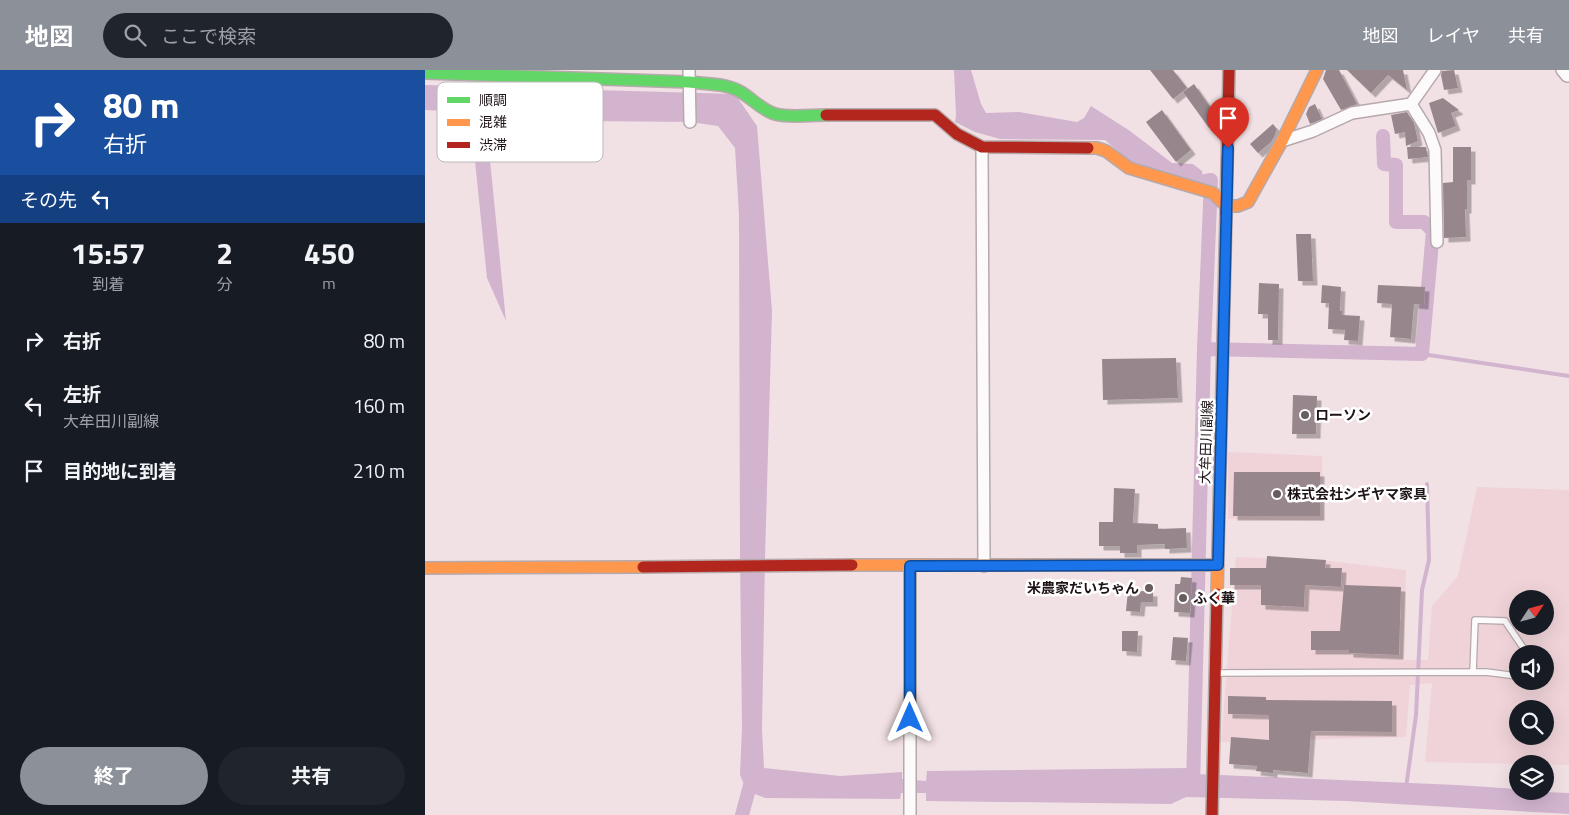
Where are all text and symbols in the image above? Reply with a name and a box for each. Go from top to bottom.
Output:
search box [103,13,453,58]
text: 地図 [25,18,73,54]
icon: search [121,21,149,49]
text: ここで検索 [161,21,256,50]
text: 地図 [1363,22,1399,49]
text: レイヤ [1427,22,1480,49]
text: 共有 [1508,22,1544,49]
text: 80 m [103,78,179,132]
legend [437,82,603,162]
text: 順調 [479,89,507,110]
icon: right [20,90,85,155]
pin [1207,97,1249,148]
icon: arrive [1214,104,1242,132]
text: 混雑 [479,111,507,132]
text: 右折 [103,127,147,161]
text: 渋滞 [479,134,507,155]
text: その先 [20,185,77,214]
icon: left [87,185,115,213]
text: 15:57 [71,230,146,276]
text: 2 [216,230,233,276]
text: 450 [304,230,354,276]
text: m [322,271,336,295]
text: 到着 [92,272,124,296]
text: 分 [217,272,233,296]
text: 右折 [63,326,101,355]
text: 80 m [364,326,405,355]
icon: right [20,327,48,355]
text: 左折 [63,379,101,408]
text: 160 m [353,391,405,420]
icon: left [20,392,48,420]
street label: 大牟田川副線 [1194,400,1217,484]
place label: ローソン [1315,404,1371,425]
text: 大牟田川副線 [63,409,159,433]
marker: ローソン [1299,409,1311,421]
text: 目的地に到着 [63,456,177,485]
text: 210 m [353,456,405,485]
icon: arrive [20,457,48,485]
place label: 株式会社シギヤマ家具 [1287,483,1427,504]
marker: 株式会社シギヤマ家具 [1271,488,1283,500]
place label: 米農家だいちゃん [1027,577,1139,598]
marker: 米農家だいちゃん [1143,582,1155,594]
place label: ふく華 [1193,587,1235,608]
north arrow [1509,590,1554,635]
map controls [1509,590,1554,800]
marker: ふく華 [1177,592,1189,604]
button: sound [1509,645,1554,690]
position arrow [883,691,935,743]
button: search [1509,700,1554,745]
button: 終了 [20,747,208,805]
button: 共有 [218,747,405,805]
button: layers [1509,755,1554,800]

